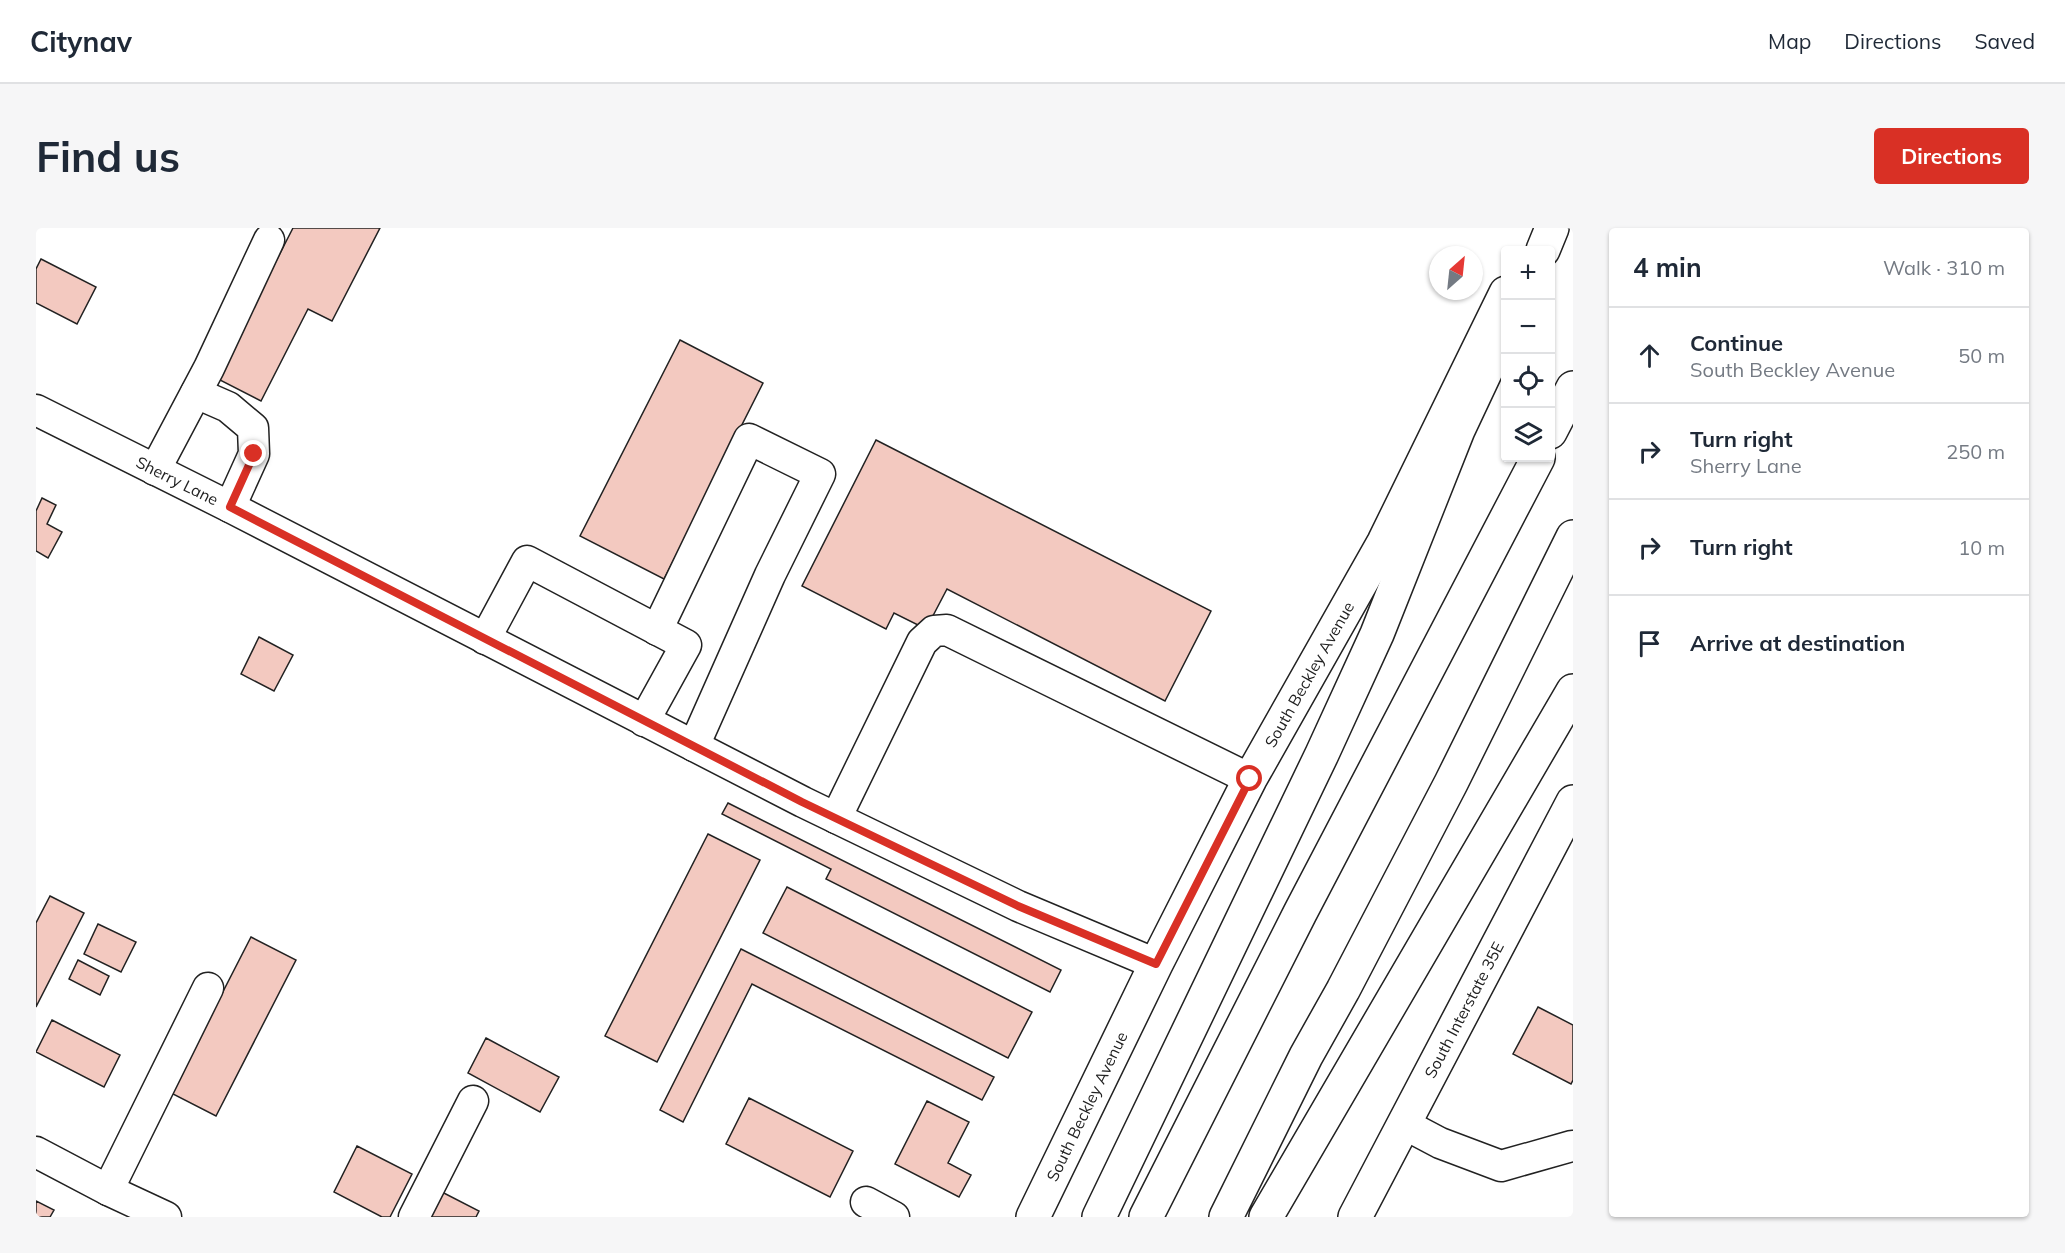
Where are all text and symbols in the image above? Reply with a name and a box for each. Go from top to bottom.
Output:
text: Citynav [30,24,132,59]
text: Map [1768,28,1811,54]
text: Directions [1844,28,1941,54]
text: Saved [1974,28,2035,54]
button: Directions [1874,128,2029,184]
text: Find us [36,130,180,183]
north arrow [1429,246,1483,300]
map controls [1501,246,1555,462]
button: + [1501,246,1555,300]
text: 4 min [1633,251,1702,284]
text: Walk · 310 m [1883,255,2005,280]
button: − [1501,300,1555,354]
text: Continue [1690,329,1783,357]
icon: ahead [1633,339,1666,372]
text: 50 m [1958,343,2005,368]
button: locate [1501,354,1555,408]
text: South Beckley Avenue [1690,357,1895,382]
button: layers [1501,408,1555,462]
text: Turn right [1690,425,1793,453]
icon: right [1633,435,1666,468]
text: 250 m [1946,439,2005,464]
route end [240,440,266,466]
street label: Sherry Lane [133,452,222,510]
text: Sherry Lane [1690,453,1802,478]
icon: right [1633,531,1666,564]
text: Turn right [1690,533,1793,561]
text: 10 m [1958,535,2005,560]
street label: South Beckley Avenue [1260,598,1358,751]
icon: arrive [1633,627,1666,660]
text: Arrive at destination [1690,629,1905,657]
route start [1236,765,1262,791]
street label: South Interstate 35E [1420,938,1508,1081]
street label: South Beckley Avenue [1042,1028,1132,1185]

